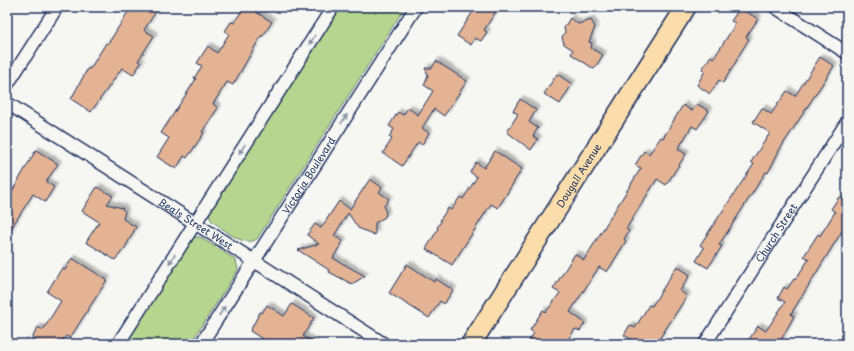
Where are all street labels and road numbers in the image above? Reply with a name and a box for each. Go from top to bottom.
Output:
street label: Victoria Boulevard [278,134,338,217]
street label: Dougall Avenue [552,140,605,210]
street label: Beals Street West [156,194,236,253]
street label: Church Street [751,200,800,265]

